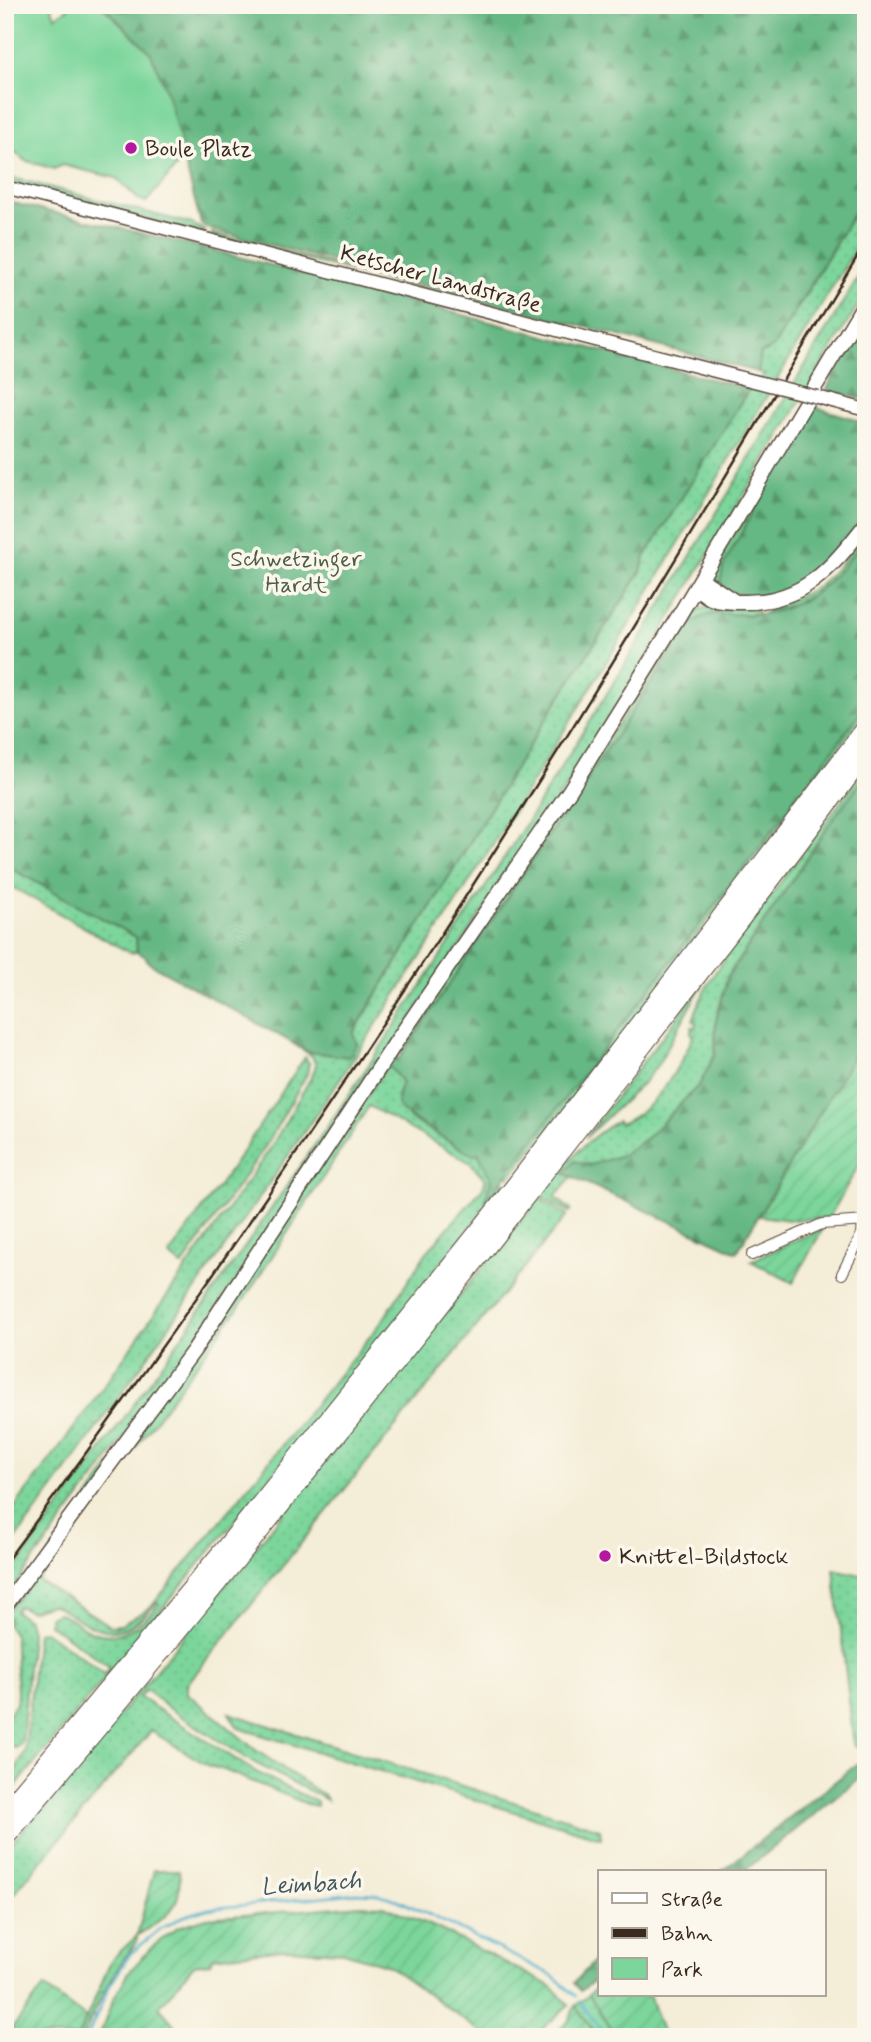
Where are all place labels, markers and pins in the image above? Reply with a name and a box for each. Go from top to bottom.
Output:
place label: Boule Platz [145,135,252,165]
marker: Boule Platz [123,140,139,156]
place label: Knittel-Bildstock [619,1543,788,1573]
marker: Knittel-Bildstock [597,1548,613,1564]

